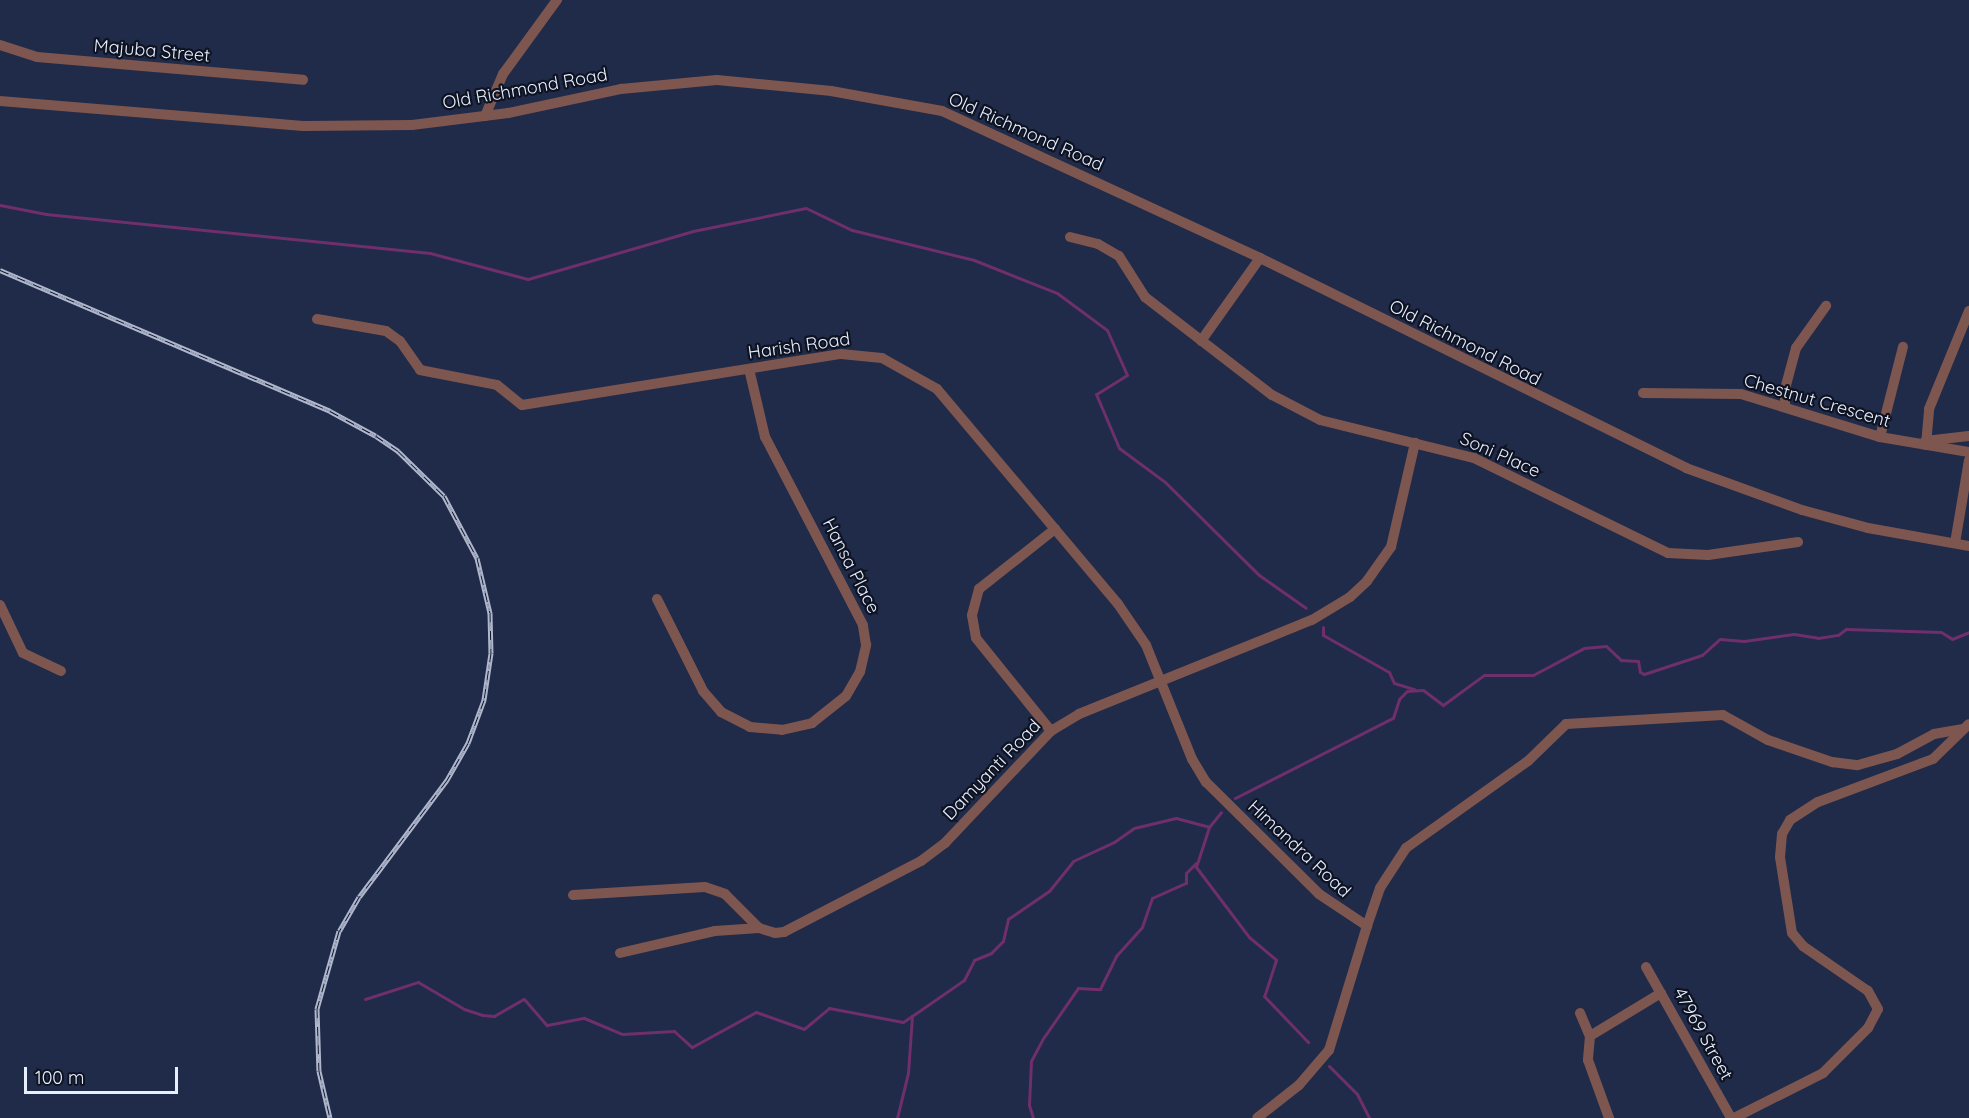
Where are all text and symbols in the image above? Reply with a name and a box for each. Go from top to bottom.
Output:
street label: Majuba Street [93,35,211,67]
street label: Old Richmond Road [441,64,609,114]
street label: Old Richmond Road [945,88,1107,176]
street label: Old Richmond Road [1386,295,1544,391]
street label: Harish Road [747,328,851,364]
street label: Chestnut Crescent [1741,370,1893,432]
street label: Soni Place [1457,428,1543,482]
street label: Hansa Place [818,515,884,617]
street label: Damyanti Road [939,715,1045,825]
street label: Himandra Road [1243,796,1355,902]
street label: 47969 Street [1669,984,1737,1084]
scale bar [27,1055,182,1093]
text: 100 m [35,1066,84,1089]

